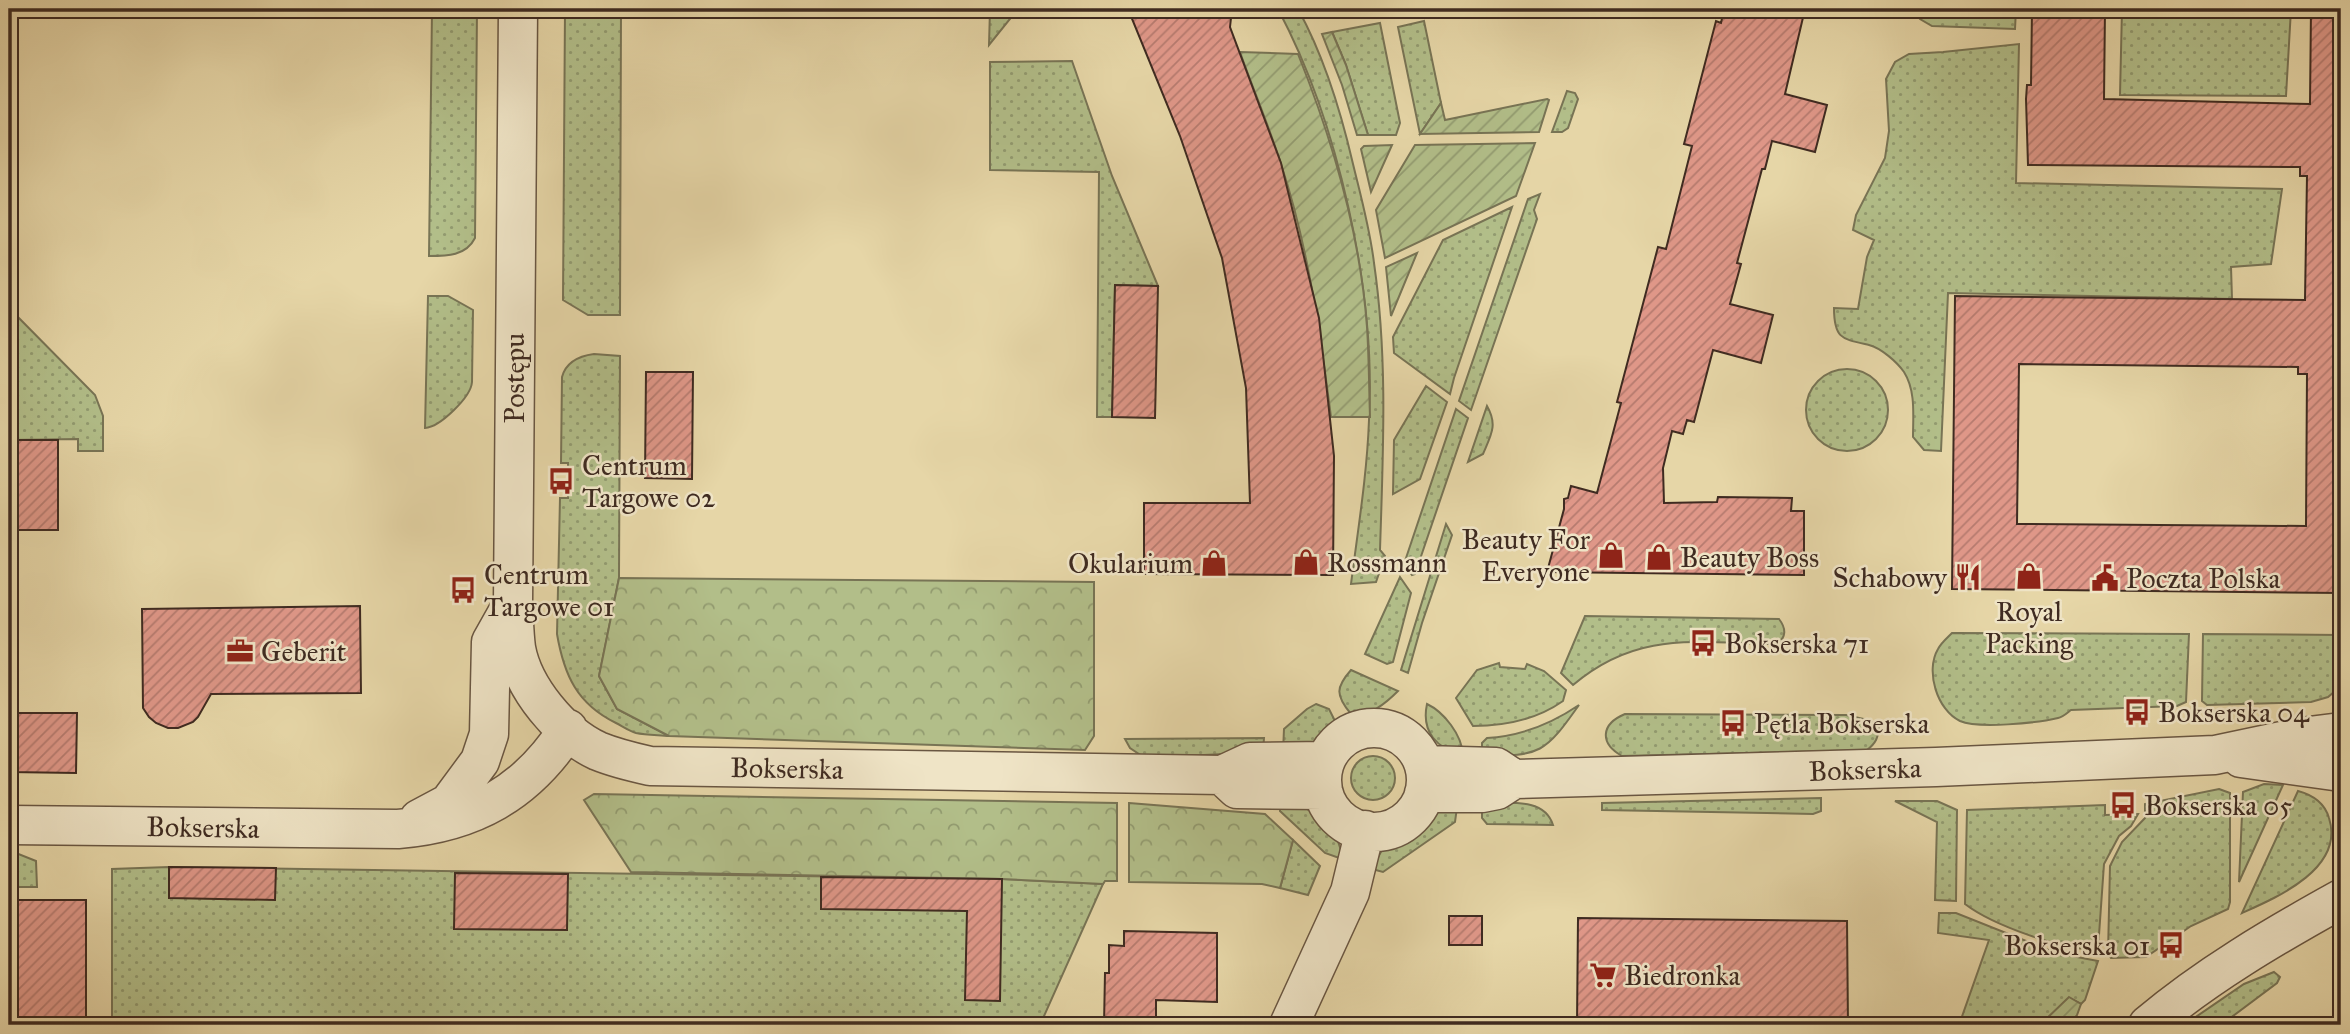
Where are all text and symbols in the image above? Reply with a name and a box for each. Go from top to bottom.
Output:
street label: Postępu [497,333,532,423]
place label: Centrum Targowe 02 [582,448,715,515]
bus stop icon: Centrum Targowe 02 [546,466,576,496]
place label: Beauty For Everyone [1462,522,1590,589]
shop icon: Beauty For Everyone [1596,540,1626,570]
place label: Beauty Boss [1680,540,1819,575]
shop icon: Beauty Boss [1644,542,1674,572]
place label: Rossmann [1327,545,1447,580]
place label: Okularium [1068,546,1193,581]
shop icon: Rossmann [1291,547,1321,577]
shop icon: Okularium [1199,548,1229,578]
place label: Centrum Targowe 01 [484,557,614,624]
place label: Schabowy [1832,560,1948,595]
shop icon: Royal Packing [2014,561,2044,591]
place label: Poczta Polska [2126,561,2280,596]
restaurant icon: Schabowy [1953,562,1983,592]
public building icon: Poczta Polska [2090,563,2120,593]
bus stop icon: Centrum Targowe 01 [448,575,478,605]
place label: Royal Packing [1985,594,2074,661]
place label: Bokserska 71 [1724,626,1869,661]
bus stop icon: Bokserska 71 [1688,628,1718,658]
place label: Geberit [261,634,346,669]
office icon: Geberit [225,636,255,666]
place label: Bokserska 04 [2158,695,2310,730]
bus stop icon: Bokserska 04 [2122,697,2152,727]
place label: Pętla Bokserska [1754,706,1930,741]
bus stop icon: Pętla Bokserska [1718,708,1748,738]
street label: Bokserska [730,750,844,787]
street label: Bokserska [1808,750,1922,789]
place label: Bokserska 05 [2144,788,2292,823]
bus stop icon: Bokserska 05 [2108,790,2138,820]
street label: Bokserska [146,809,260,846]
place label: Bokserska 01 [2004,928,2150,963]
bus stop icon: Bokserska 01 [2156,930,2186,960]
place label: Biedronka [1624,958,1741,993]
supermarket icon: Biedronka [1588,960,1618,990]

